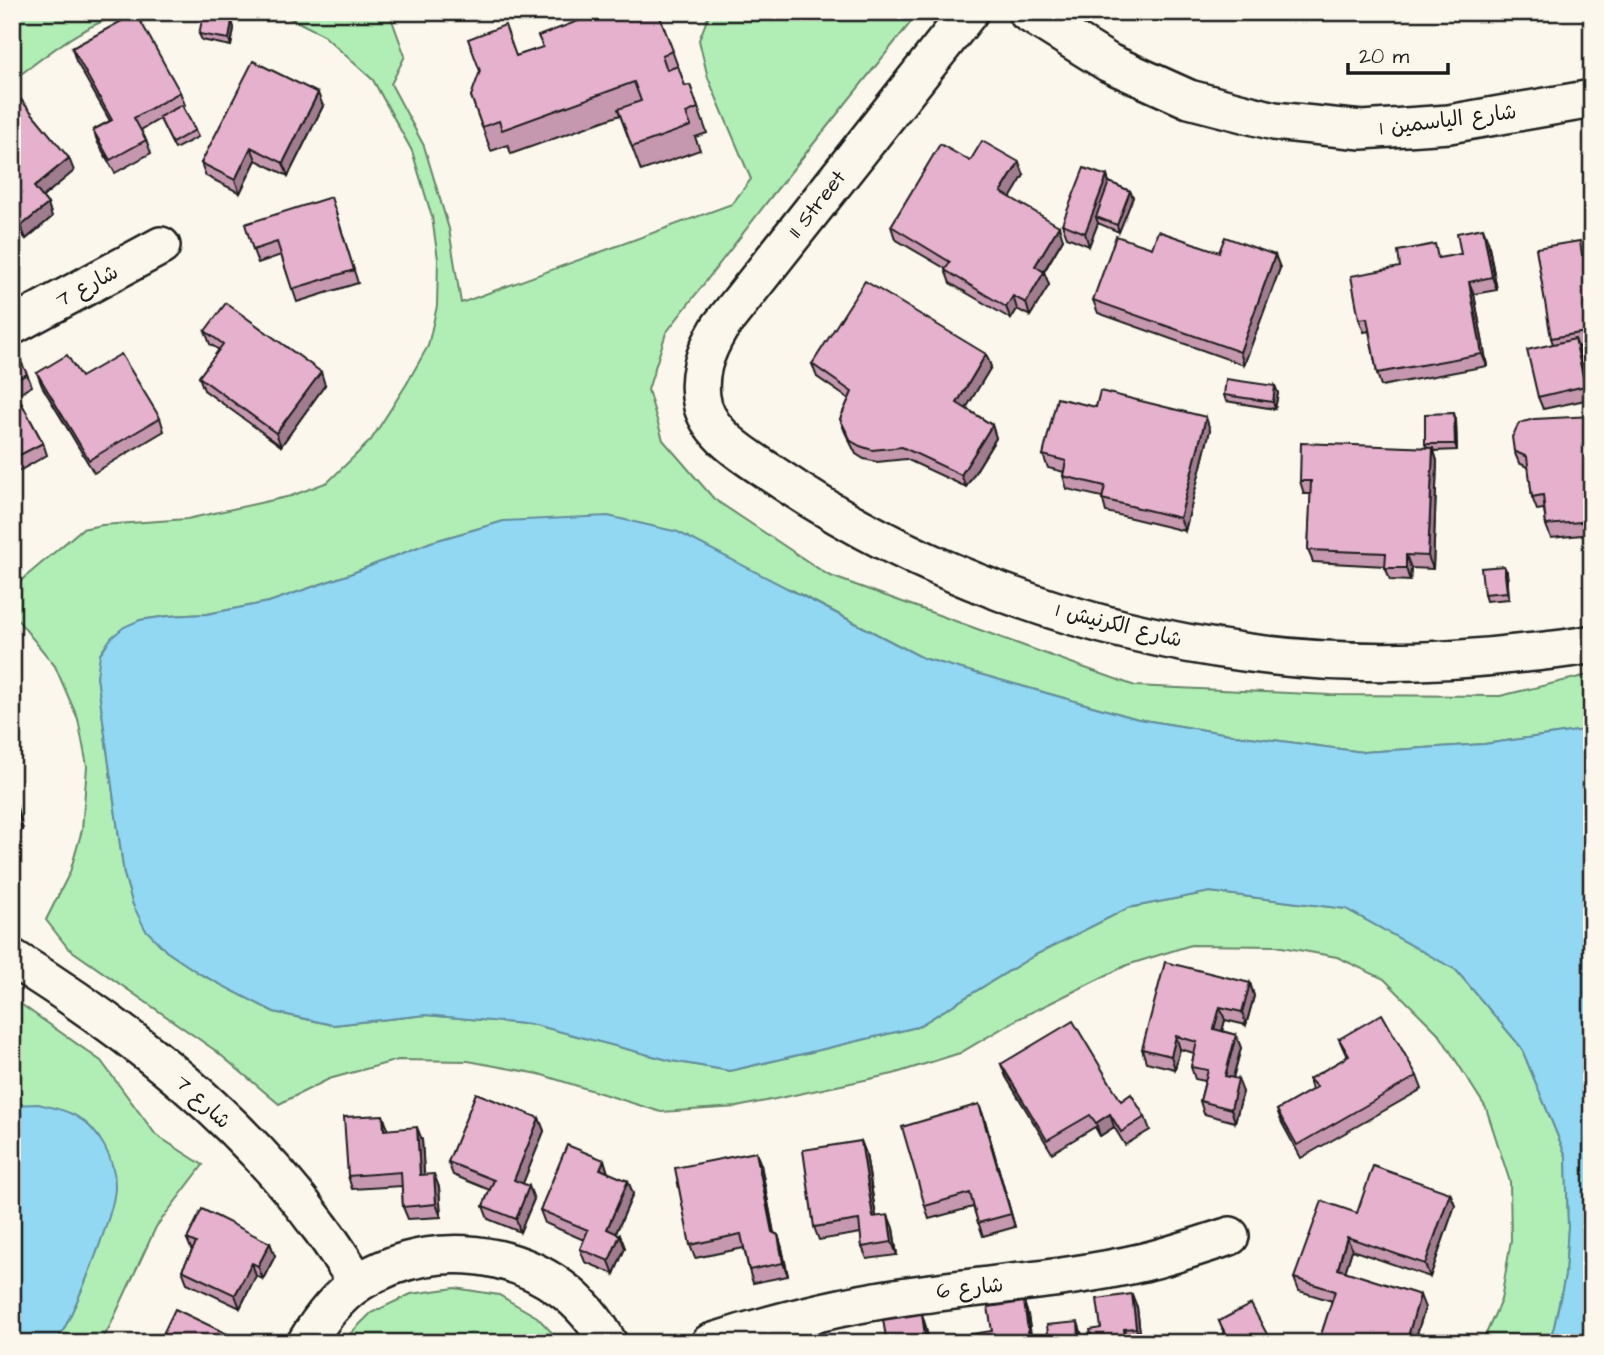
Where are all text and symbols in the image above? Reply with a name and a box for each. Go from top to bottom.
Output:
scale bar [1348,32,1448,76]
text: 20 m [1359,42,1410,71]
street label: شارع الياسمين 1 [1378,97,1518,143]
street label: 11 Street [781,164,853,244]
street label: شارع 7 [51,258,123,314]
street label: شارع الكرنيش 1 [1053,595,1185,655]
street label: شارع 7 [169,1069,237,1135]
street label: شارع 6 [935,1270,1005,1306]

